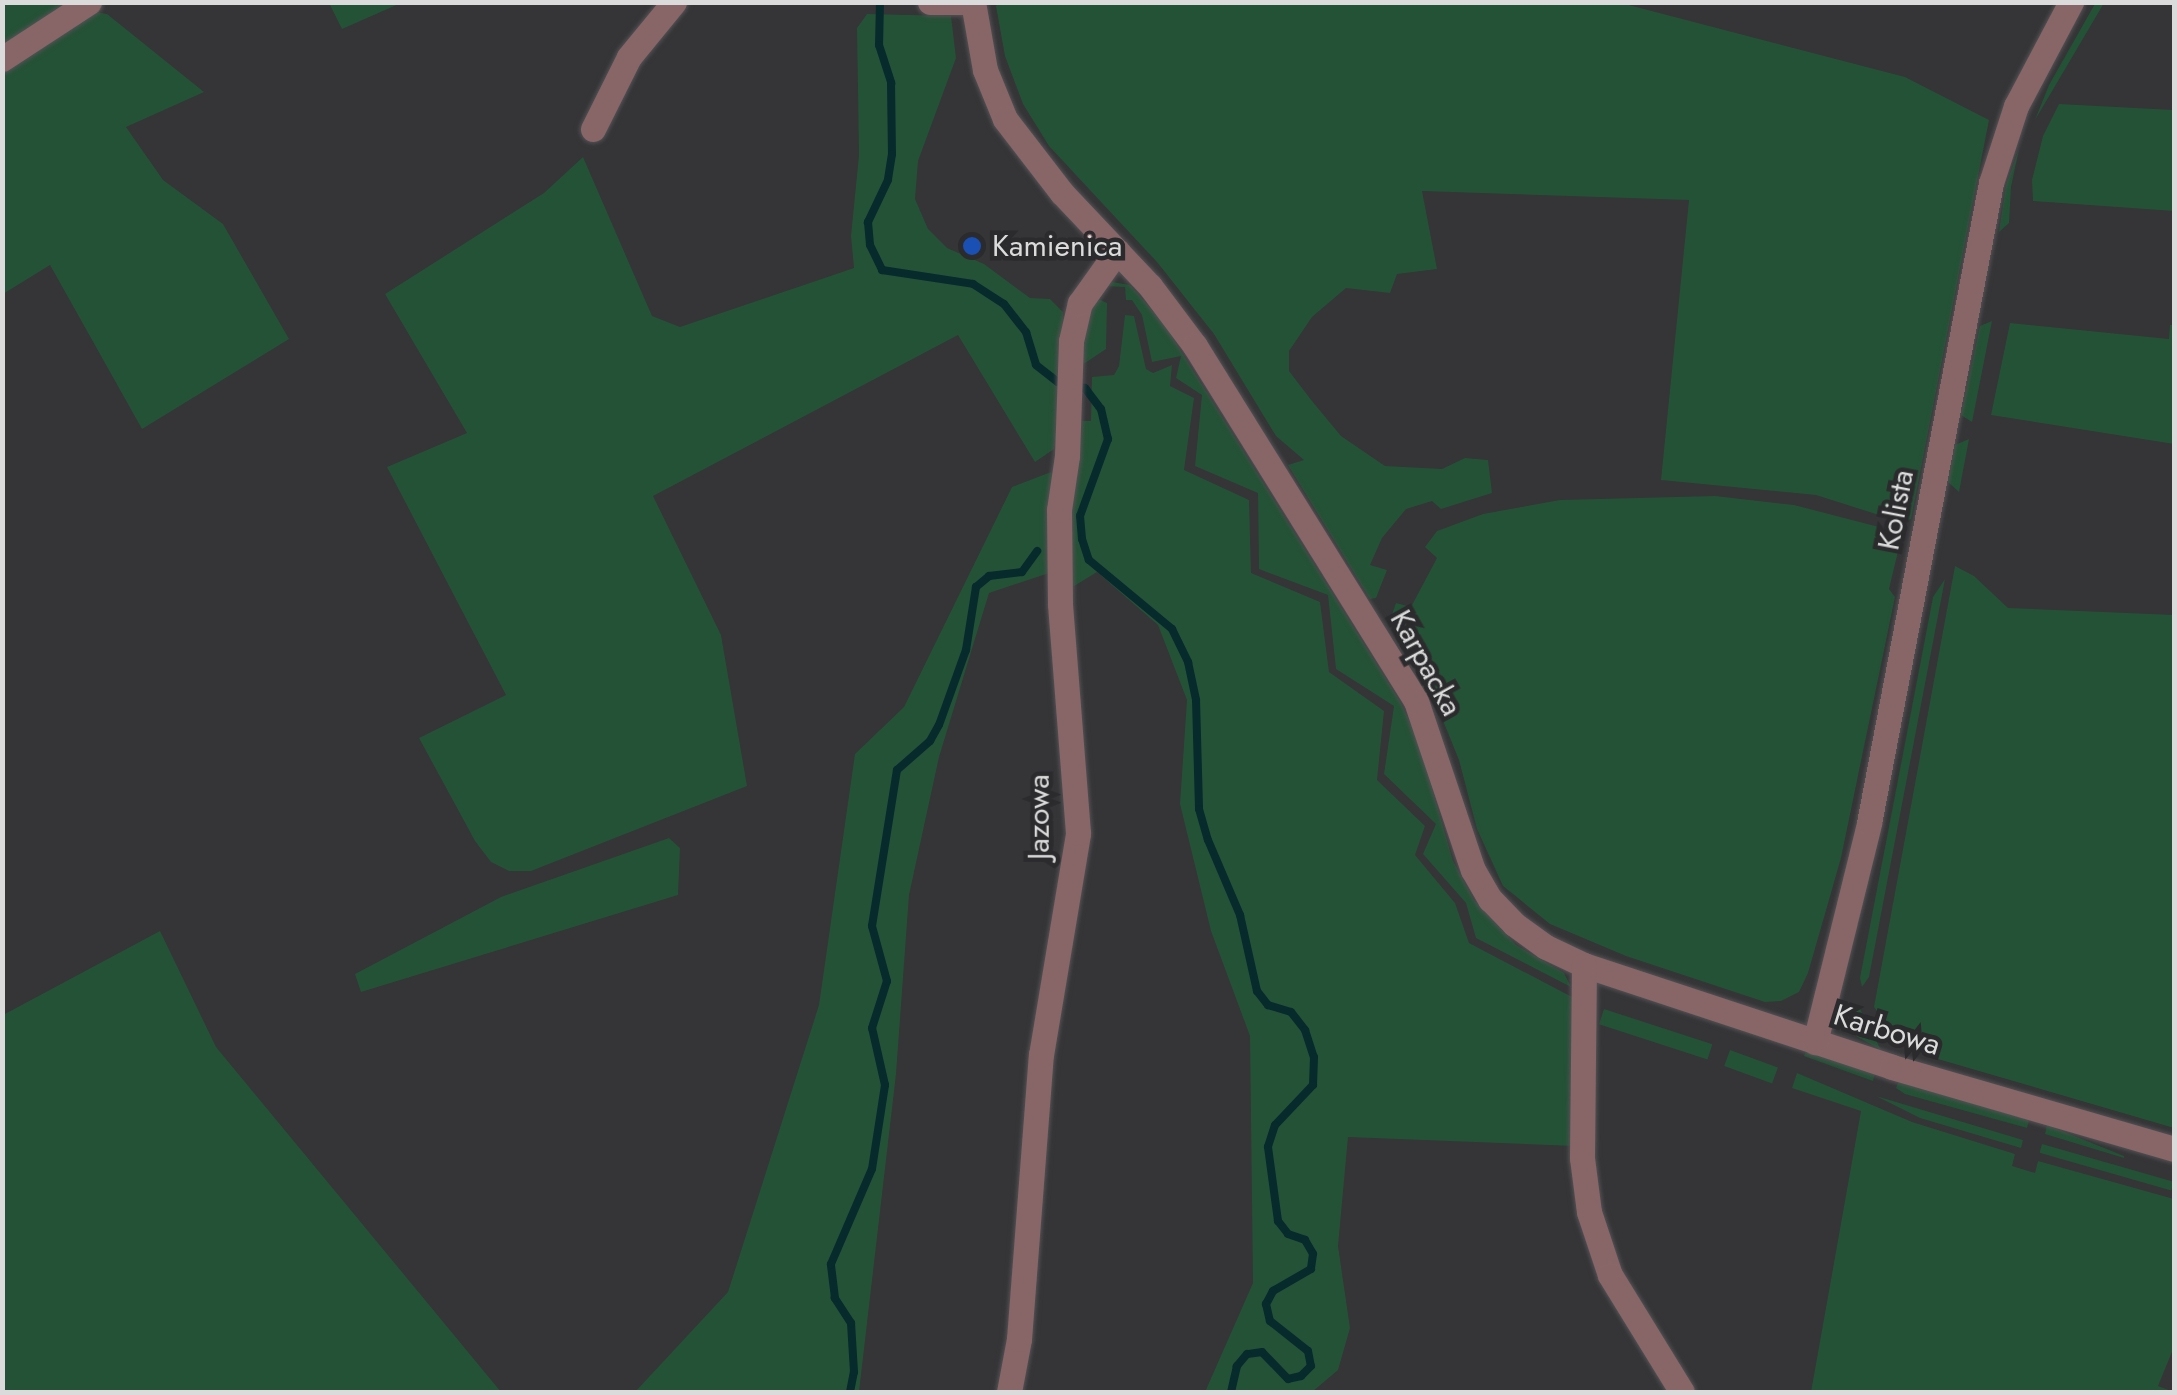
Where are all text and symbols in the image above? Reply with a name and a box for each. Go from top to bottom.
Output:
place label: Kamienica [992,228,1122,264]
marker: Kamienica [961,235,983,257]
street label: Kolista [1871,467,1921,553]
street label: Karpacka [1382,604,1470,722]
street label: Jazowa [1021,774,1057,860]
street label: Karbowa [1829,997,1945,1063]

